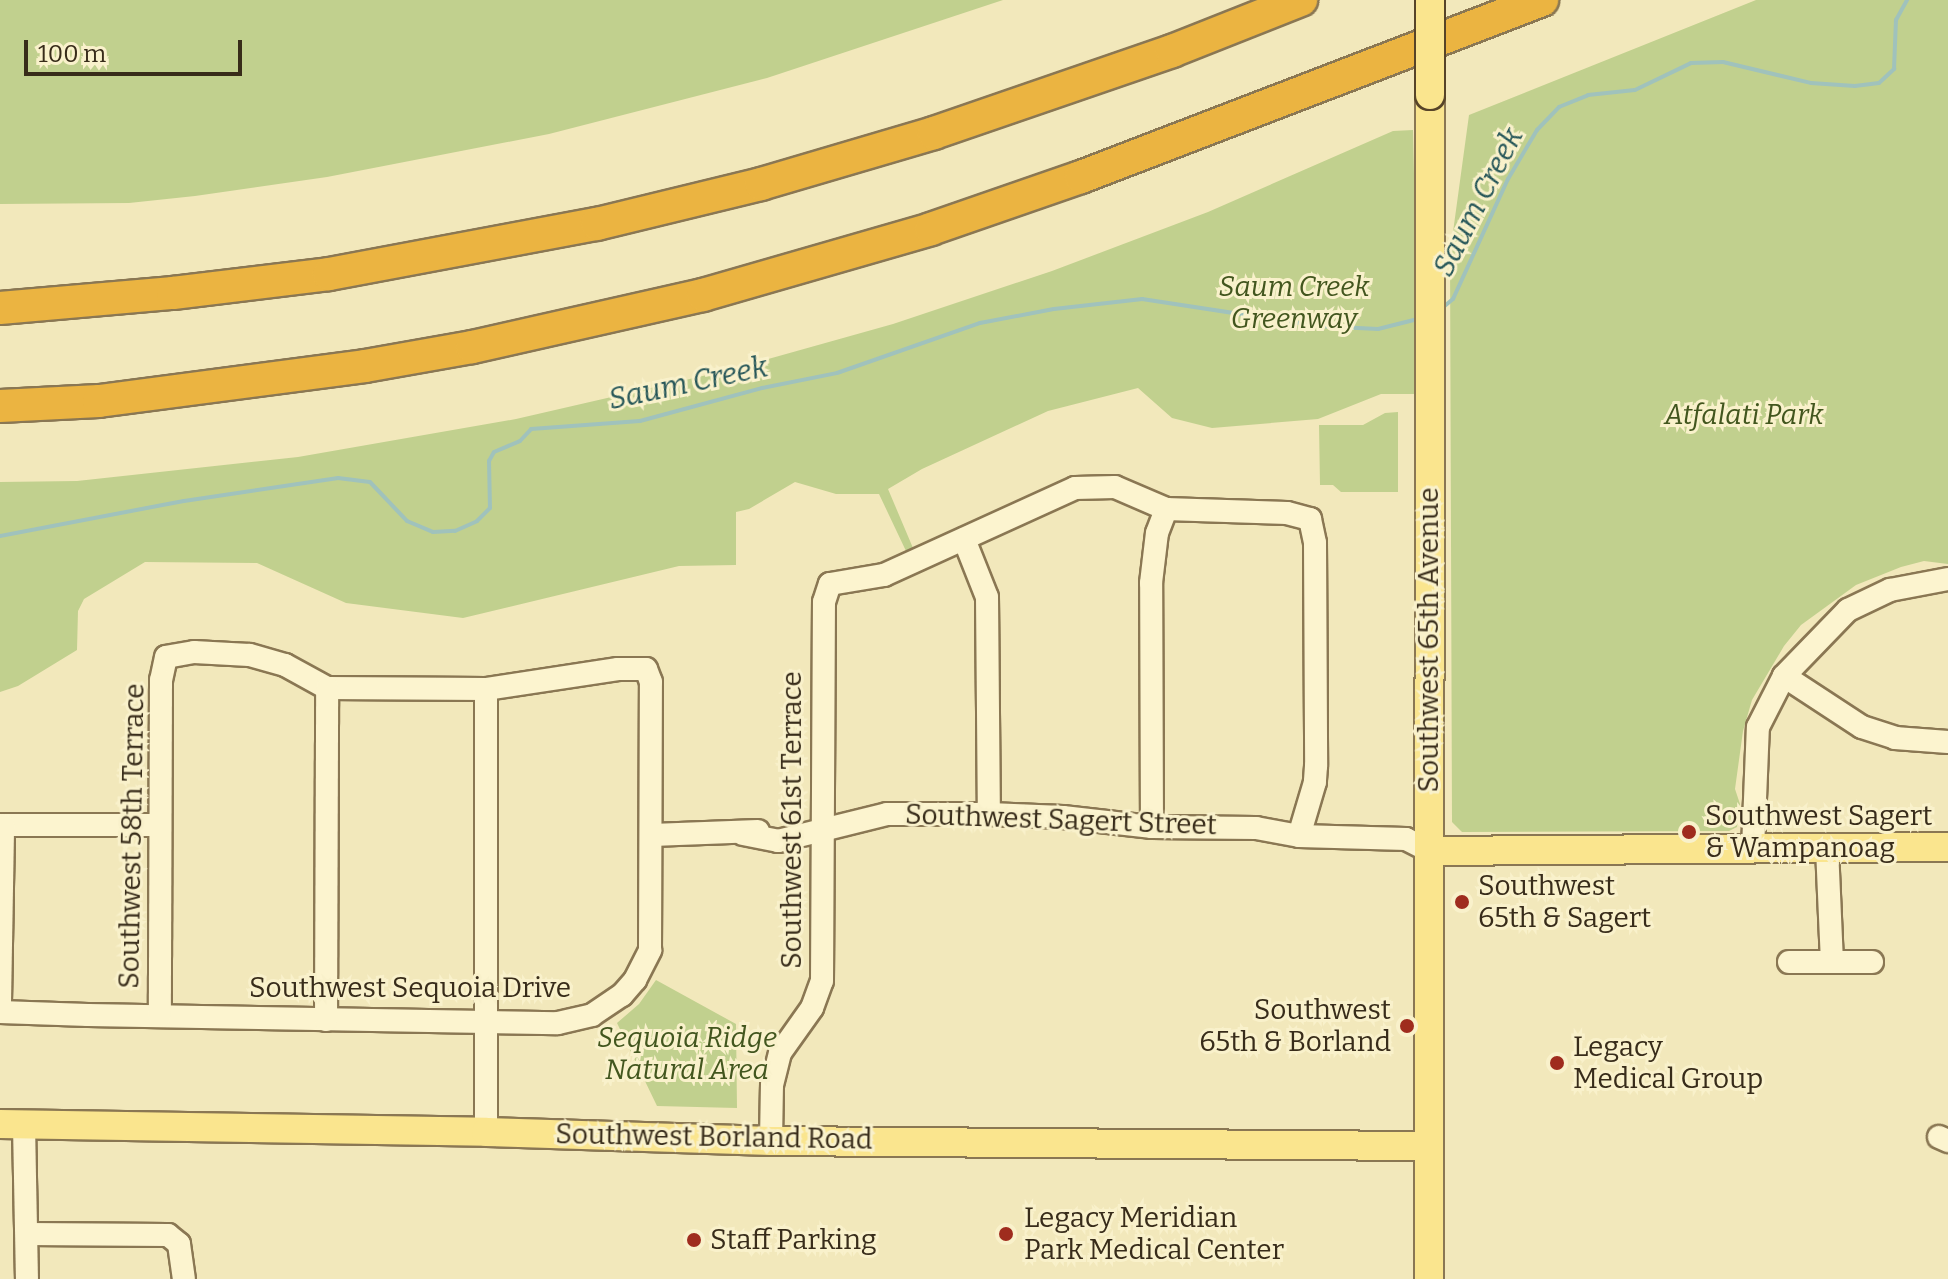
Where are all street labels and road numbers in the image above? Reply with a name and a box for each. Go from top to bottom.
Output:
street label: Southwest 65th Avenue [1412,488,1446,792]
street label: Southwest 61st Terrace [775,671,809,969]
street label: Southwest 58th Terrace [113,683,151,989]
street label: Southwest Sagert Street [905,798,1217,842]
street label: Southwest Sequoia Drive [249,971,571,1005]
street label: Southwest Borland Road [555,1117,873,1157]

